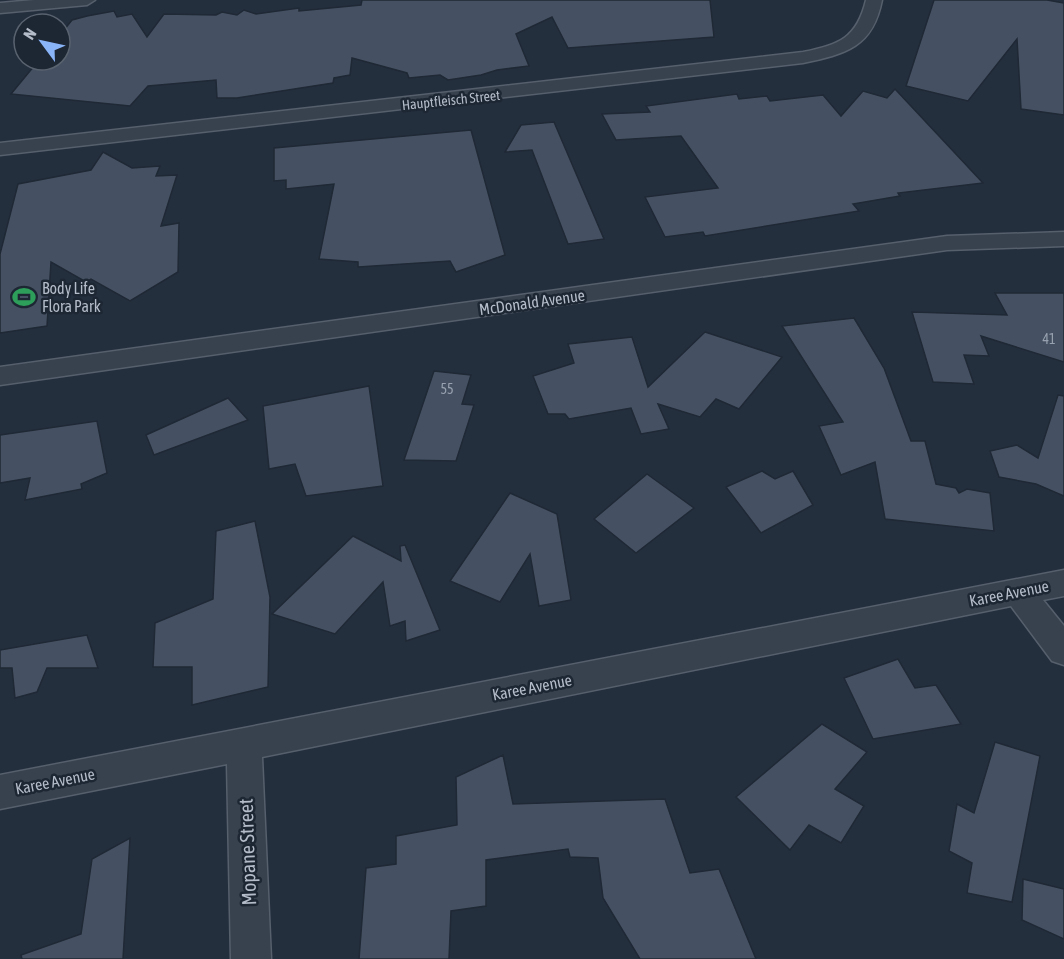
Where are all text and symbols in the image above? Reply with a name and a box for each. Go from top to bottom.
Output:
north arrow [12,12,72,72]
text: N [19,25,40,43]
street label: Hauptfleisch Street [401,87,501,113]
place label: Body Life Flora Park [42,279,101,315]
sports icon: Body Life Flora Park [11,284,37,310]
street label: McDonald Avenue [478,286,586,318]
house number: 41 [1042,331,1056,347]
house number: 55 [440,381,454,397]
street label: Karee Avenue [968,576,1050,610]
street label: Karee Avenue [491,670,573,704]
street label: Karee Avenue [14,764,96,798]
street label: Mopane Street [234,798,260,906]

